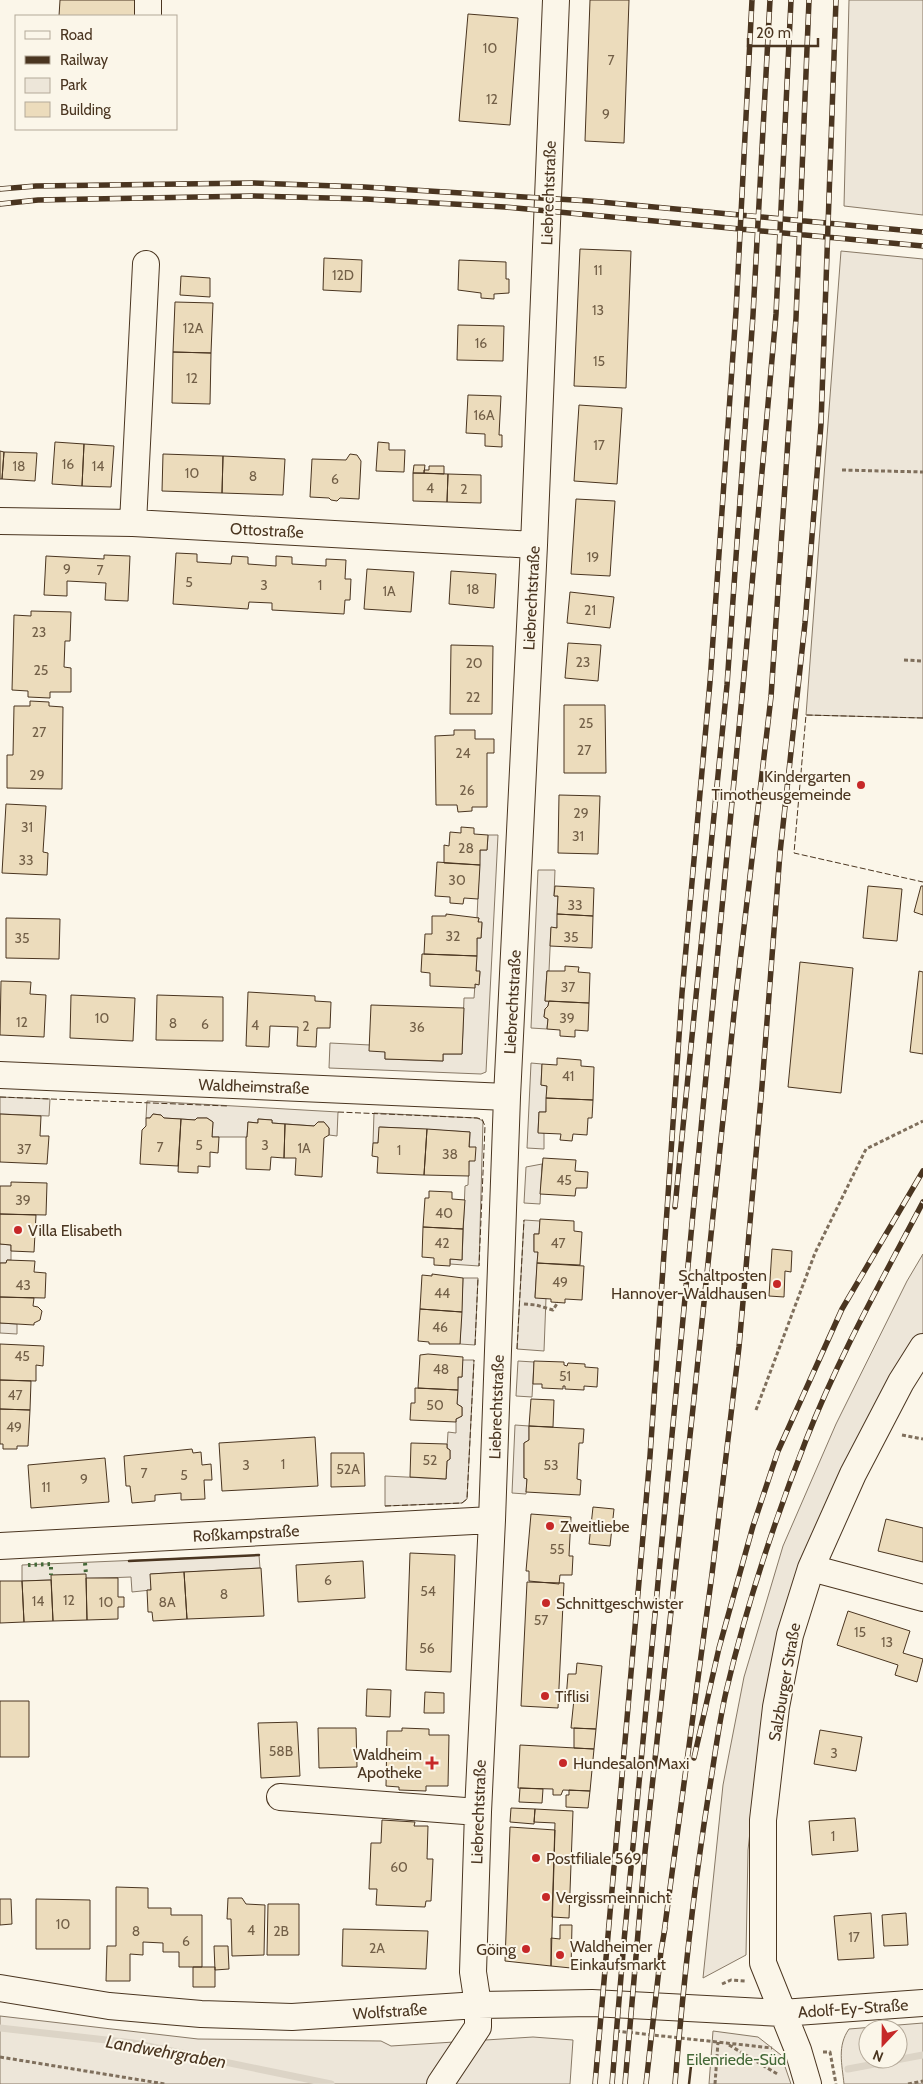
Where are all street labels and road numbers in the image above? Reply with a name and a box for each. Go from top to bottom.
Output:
street label: Liebrechtstraße [537,140,560,246]
street label: Ottostraße [230,519,304,542]
street label: Liebrechtstraße [519,545,544,651]
street label: Liebrechtstraße [500,949,525,1055]
street label: Waldheimstraße [198,1075,310,1098]
street label: Liebrechtstraße [485,1354,508,1460]
street label: Roßkampstraße [192,1521,300,1546]
street label: Salzburger Straße [765,1621,804,1743]
street label: Liebrechtstraße [467,1759,490,1865]
street label: Adolf-Ey-Straße [797,1995,909,2022]
street label: Wolfstraße [352,1999,428,2024]

